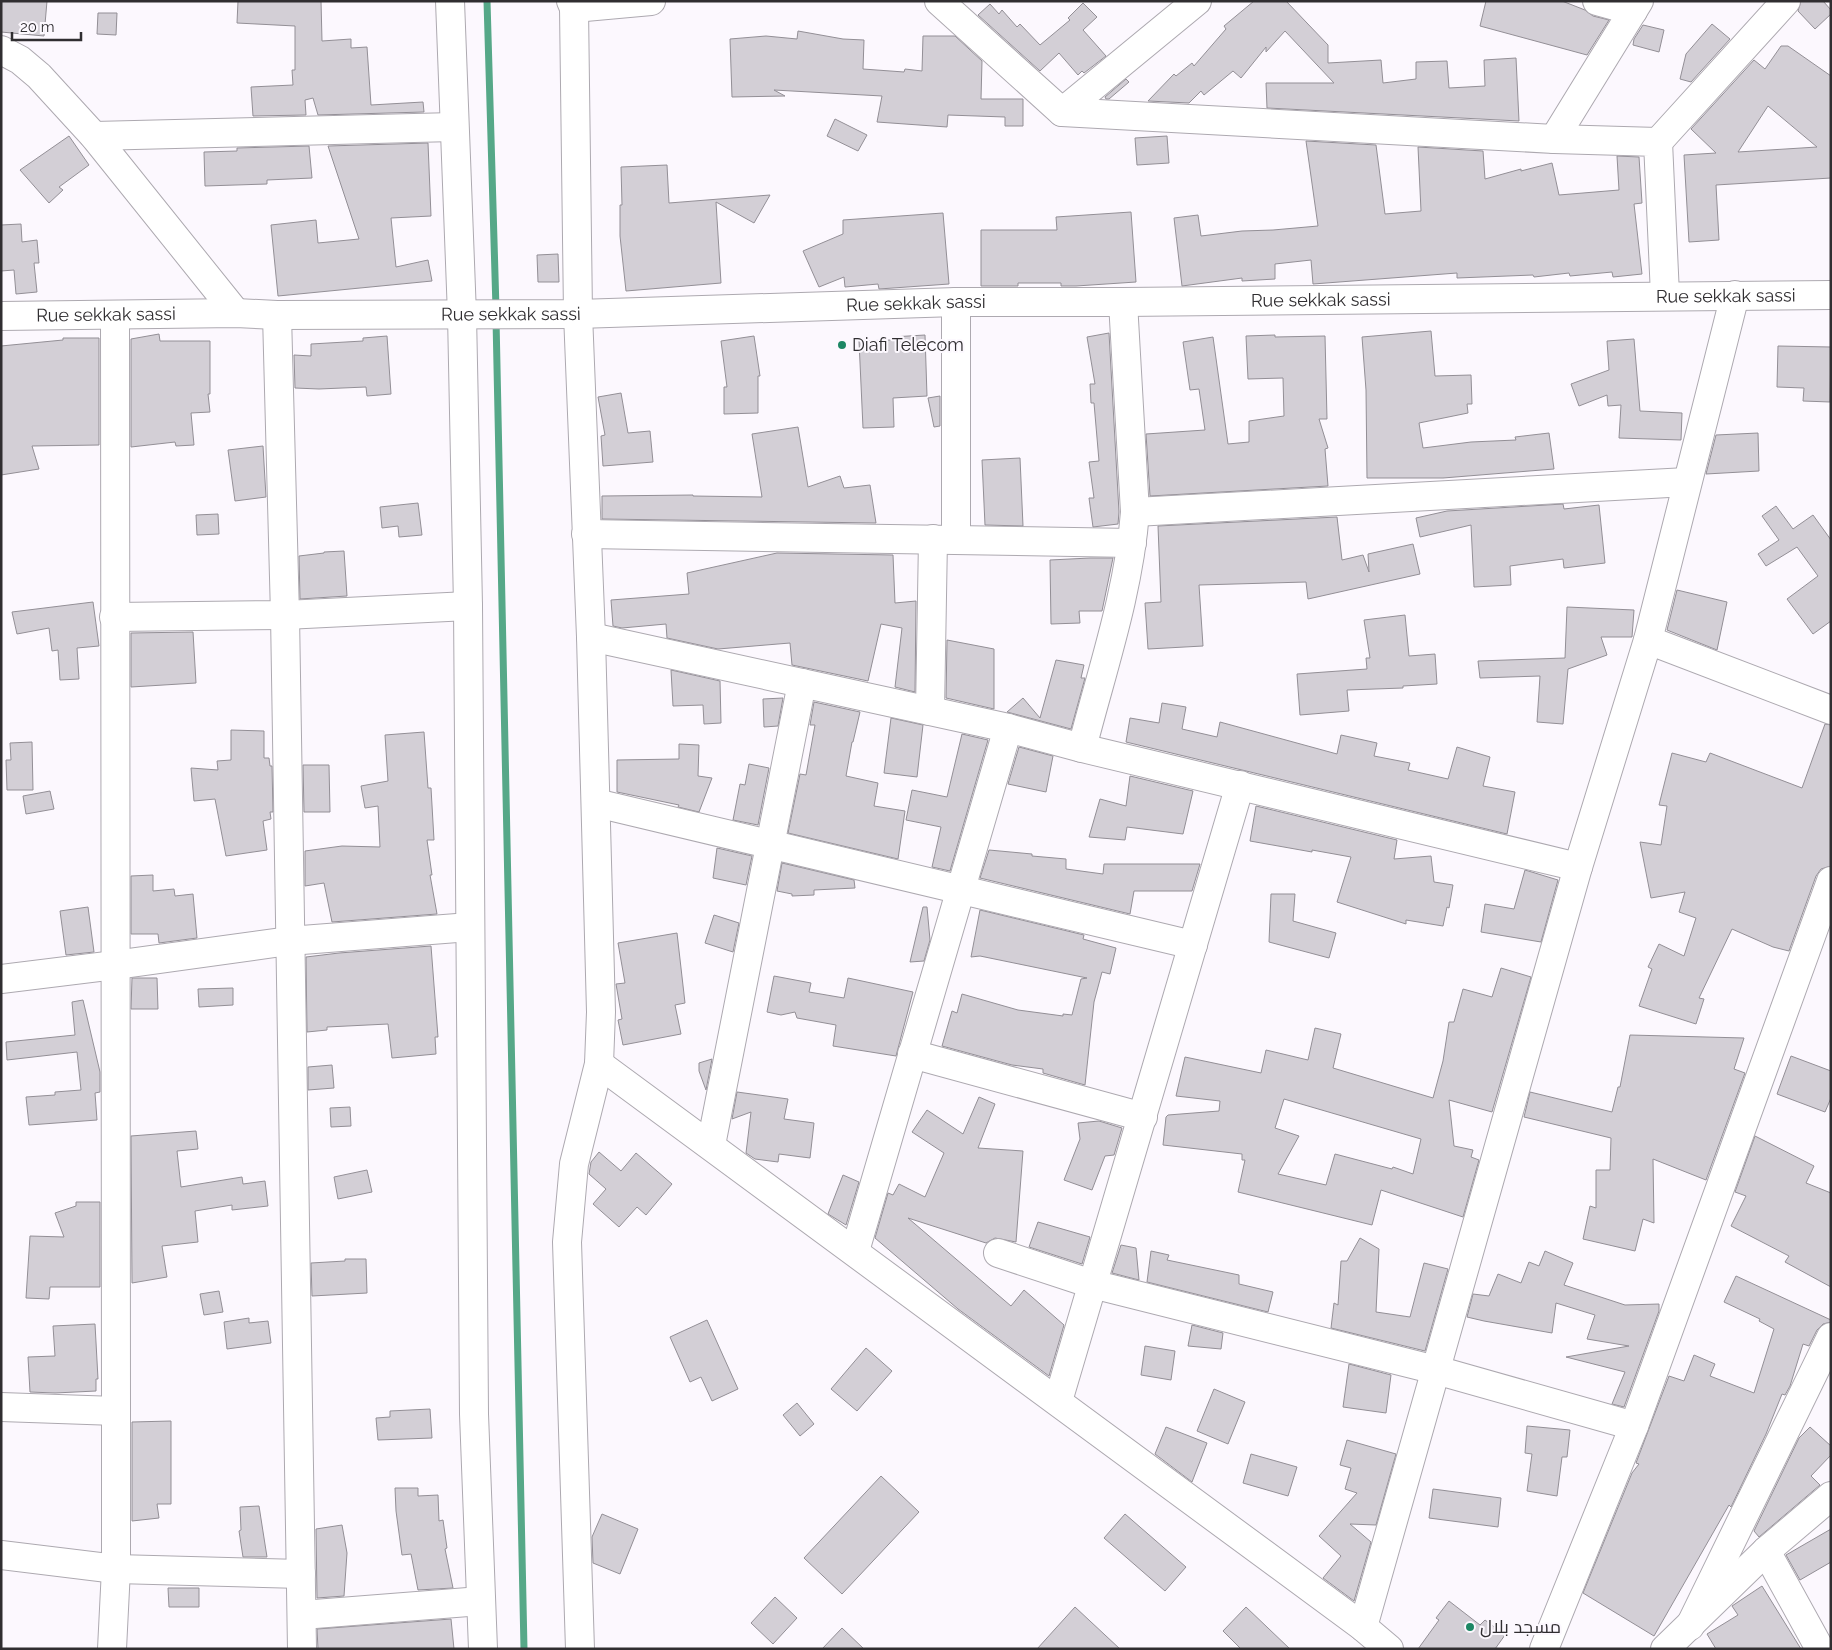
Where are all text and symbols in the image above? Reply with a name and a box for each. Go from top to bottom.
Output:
scale bar [12,10,81,42]
text: 20 m [20,18,55,36]
street label: Rue sekkak sassi [1656,284,1796,307]
street label: Rue sekkak sassi [1251,288,1391,311]
street label: Rue sekkak sassi [846,291,986,315]
street label: Rue sekkak sassi [36,303,176,326]
street label: Rue sekkak sassi [441,303,581,324]
place label: Diafi Telecom [852,334,964,355]
marker: Diafi Telecom [836,339,848,351]
place label: مسجد بلال [1480,1616,1561,1638]
marker: مسجد بلال [1464,1621,1476,1633]

